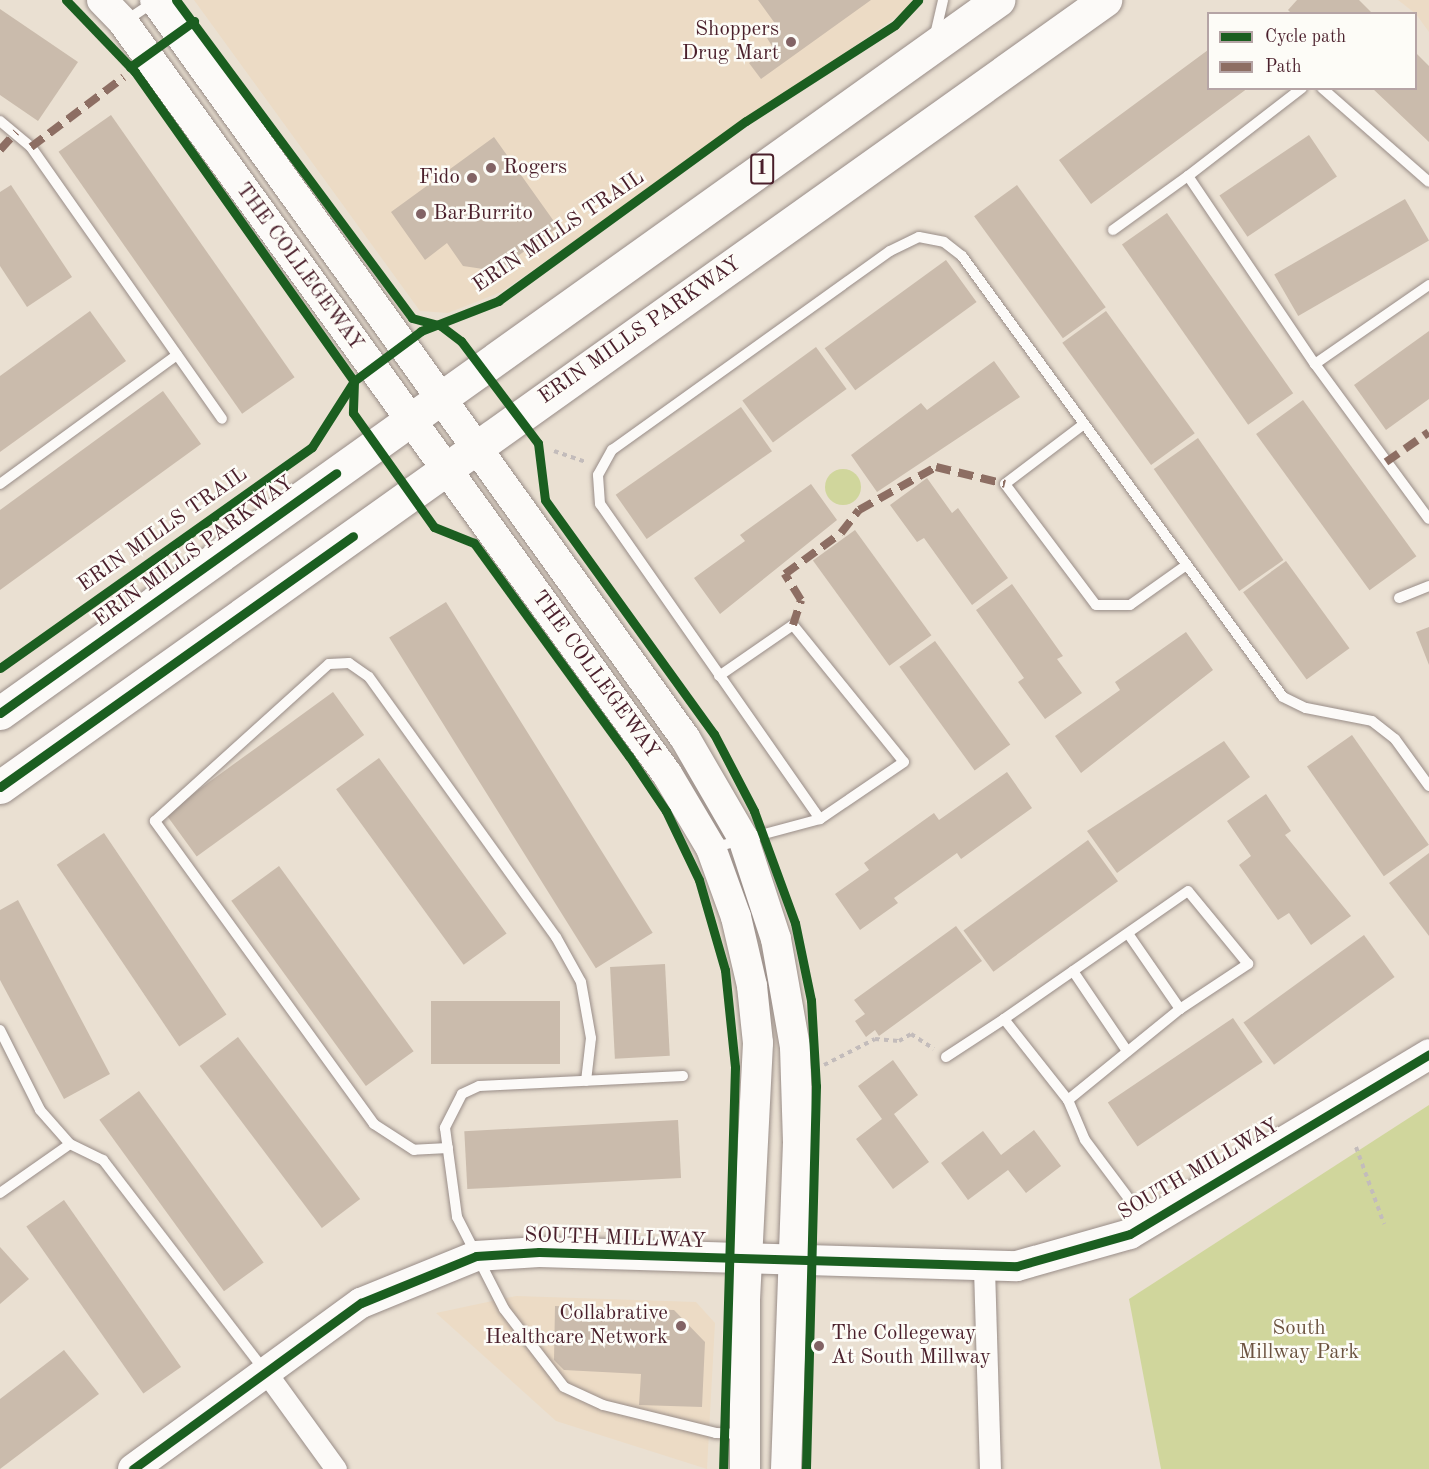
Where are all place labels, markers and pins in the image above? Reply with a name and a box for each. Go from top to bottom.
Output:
place label: Shoppers Drug Mart [682,17,779,67]
marker: Shoppers Drug Mart [784,35,798,49]
place label: Rogers [503,155,567,181]
marker: Rogers [484,161,498,175]
place label: Fido [419,165,460,191]
marker: Fido [465,171,479,185]
place label: BarBurrito [433,201,533,227]
marker: BarBurrito [414,207,428,221]
place label: Collabrative Healthcare Network [485,1301,668,1351]
marker: Collabrative Healthcare Network [672,1317,690,1335]
place label: The Collegeway At South Millway [831,1321,991,1371]
marker: The Collegeway At South Millway [812,1339,826,1353]

